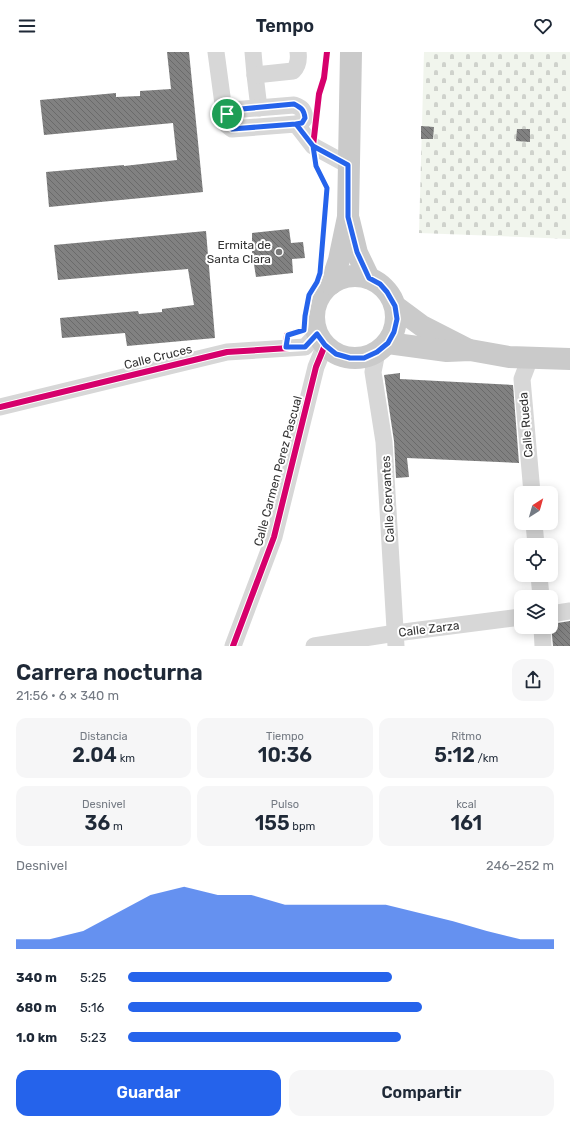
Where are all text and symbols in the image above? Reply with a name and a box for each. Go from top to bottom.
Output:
icon: menu [16,15,38,37]
text: Tempo [256,15,314,37]
icon: heart [532,15,554,37]
pin [210,97,244,131]
icon: arrive [216,103,238,125]
place label: Ermita de Santa Clara [207,238,271,266]
marker: Ermita de Santa Clara [274,247,284,257]
street label: Calle Cruces [123,342,193,372]
street label: Calle Rueda [516,392,536,458]
street label: Calle Carmen Perez Pascual [251,394,305,548]
street label: Calle Cervantes [379,455,397,543]
north arrow [514,486,558,530]
map controls [514,486,558,634]
button: locate [514,538,558,582]
button: layers [514,590,558,634]
street label: Calle Zarza [398,618,460,640]
text: Carrera nocturna [16,659,203,686]
button: share [512,659,554,701]
text: 21:56 · 6 × 340 m [16,688,119,703]
text: Distancia [80,730,128,743]
text: Tiempo [266,730,304,743]
text: Ritmo [451,730,481,743]
text: 2.04 [72,743,117,767]
text: 10:36 [258,743,312,767]
text: 5:12 [434,743,475,767]
text: km [117,752,135,765]
text: /km [475,752,498,765]
text: Desnivel [82,798,125,811]
text: Pulso [271,798,299,811]
text: kcal [456,798,476,811]
text: 36 [85,811,110,835]
text: 155 [255,811,290,835]
text: 161 [451,811,482,835]
text: m [110,820,123,833]
text: bpm [290,820,315,833]
text: Desnivel [16,858,67,873]
text: 246–252 m [486,858,554,873]
text: 340 m [16,970,57,985]
text: 5:25 [80,970,106,985]
text: 680 m [16,1000,57,1015]
text: 5:16 [80,1000,104,1015]
text: 1.0 km [16,1030,57,1045]
text: 5:23 [80,1030,107,1045]
button: Guardar [16,1070,281,1116]
button: Compartir [289,1070,554,1116]

